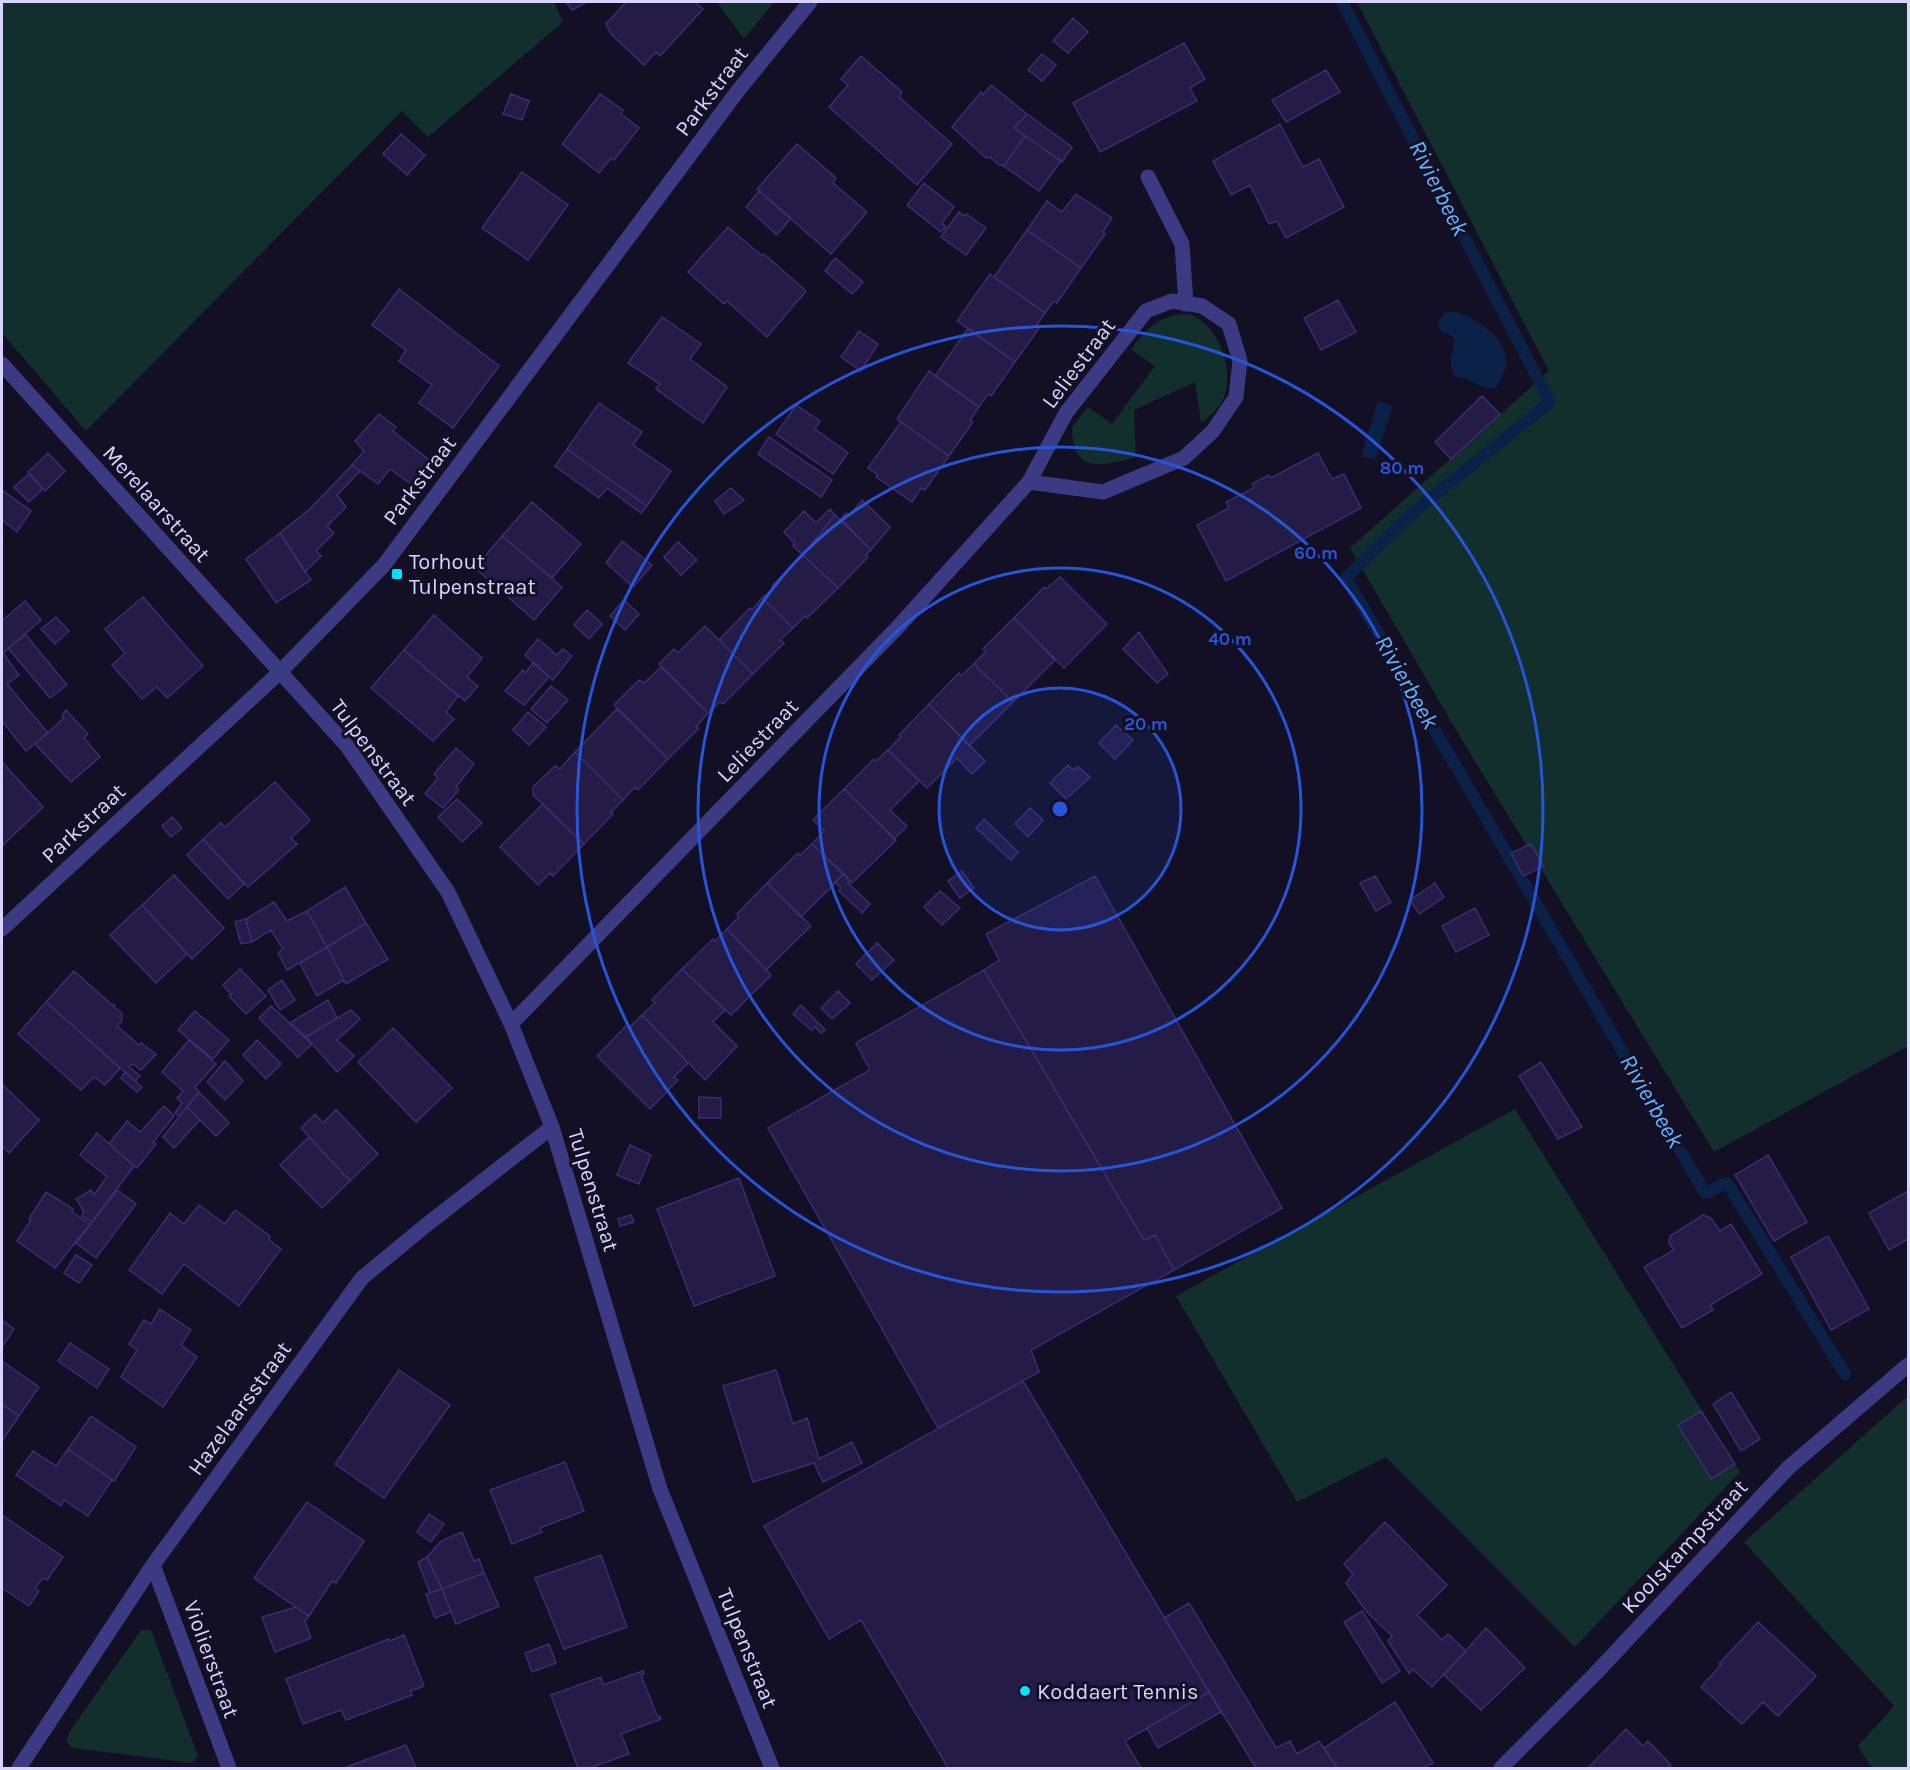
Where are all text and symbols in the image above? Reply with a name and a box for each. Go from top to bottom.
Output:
street label: Parkstraat [670,42,754,141]
water label: Rivierbeek [1403,136,1475,241]
street label: Leliestraat [1037,314,1121,414]
street label: Parkstraat [378,431,462,530]
street label: Merelaarstraat [97,440,215,567]
text: 80 m [1380,457,1424,479]
text: 60 m [1294,542,1338,564]
place label: Torhout Tulpenstraat [409,549,536,600]
marker: Torhout Tulpenstraat [390,567,404,581]
text: 40 m [1208,628,1252,650]
water label: Rivierbeek [1369,630,1445,734]
street label: Tulpenstraat [325,694,422,811]
street label: Leliestraat [712,694,804,788]
text: 20 m [1124,713,1168,735]
street label: Parkstraat [36,778,131,869]
centre of rings [1050,799,1070,819]
water label: Rivierbeek [1614,1049,1690,1153]
street label: Tulpenstraat [562,1126,624,1255]
street label: Hazelaarsstraat [183,1337,297,1480]
street label: Koolskampstraat [1616,1474,1753,1619]
street label: Tulpenstraat [711,1585,783,1712]
street label: Violierstraat [178,1597,244,1722]
place label: Koddaert Tennis [1037,1679,1199,1705]
marker: Koddaert Tennis [1018,1684,1032,1698]

